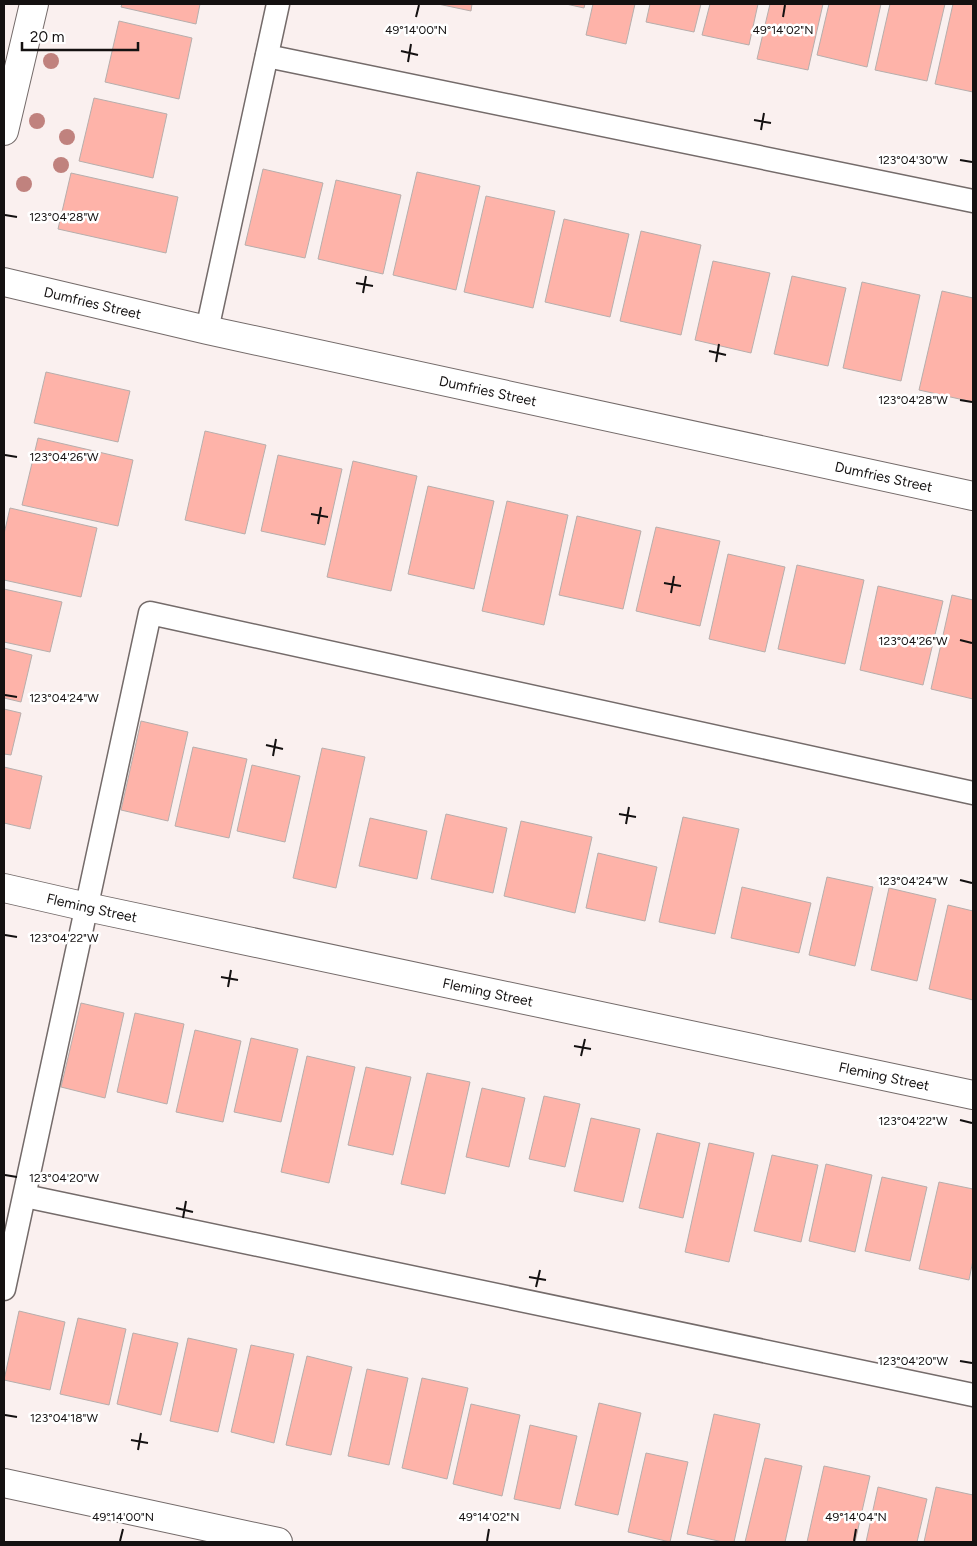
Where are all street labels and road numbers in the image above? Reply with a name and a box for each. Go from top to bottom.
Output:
street label: Dumfries Street [42,284,143,323]
street label: Dumfries Street [437,373,538,410]
street label: Dumfries Street [833,458,934,496]
street label: Fleming Street [45,890,139,926]
street label: Fleming Street [441,975,535,1010]
street label: Fleming Street [837,1059,931,1095]

